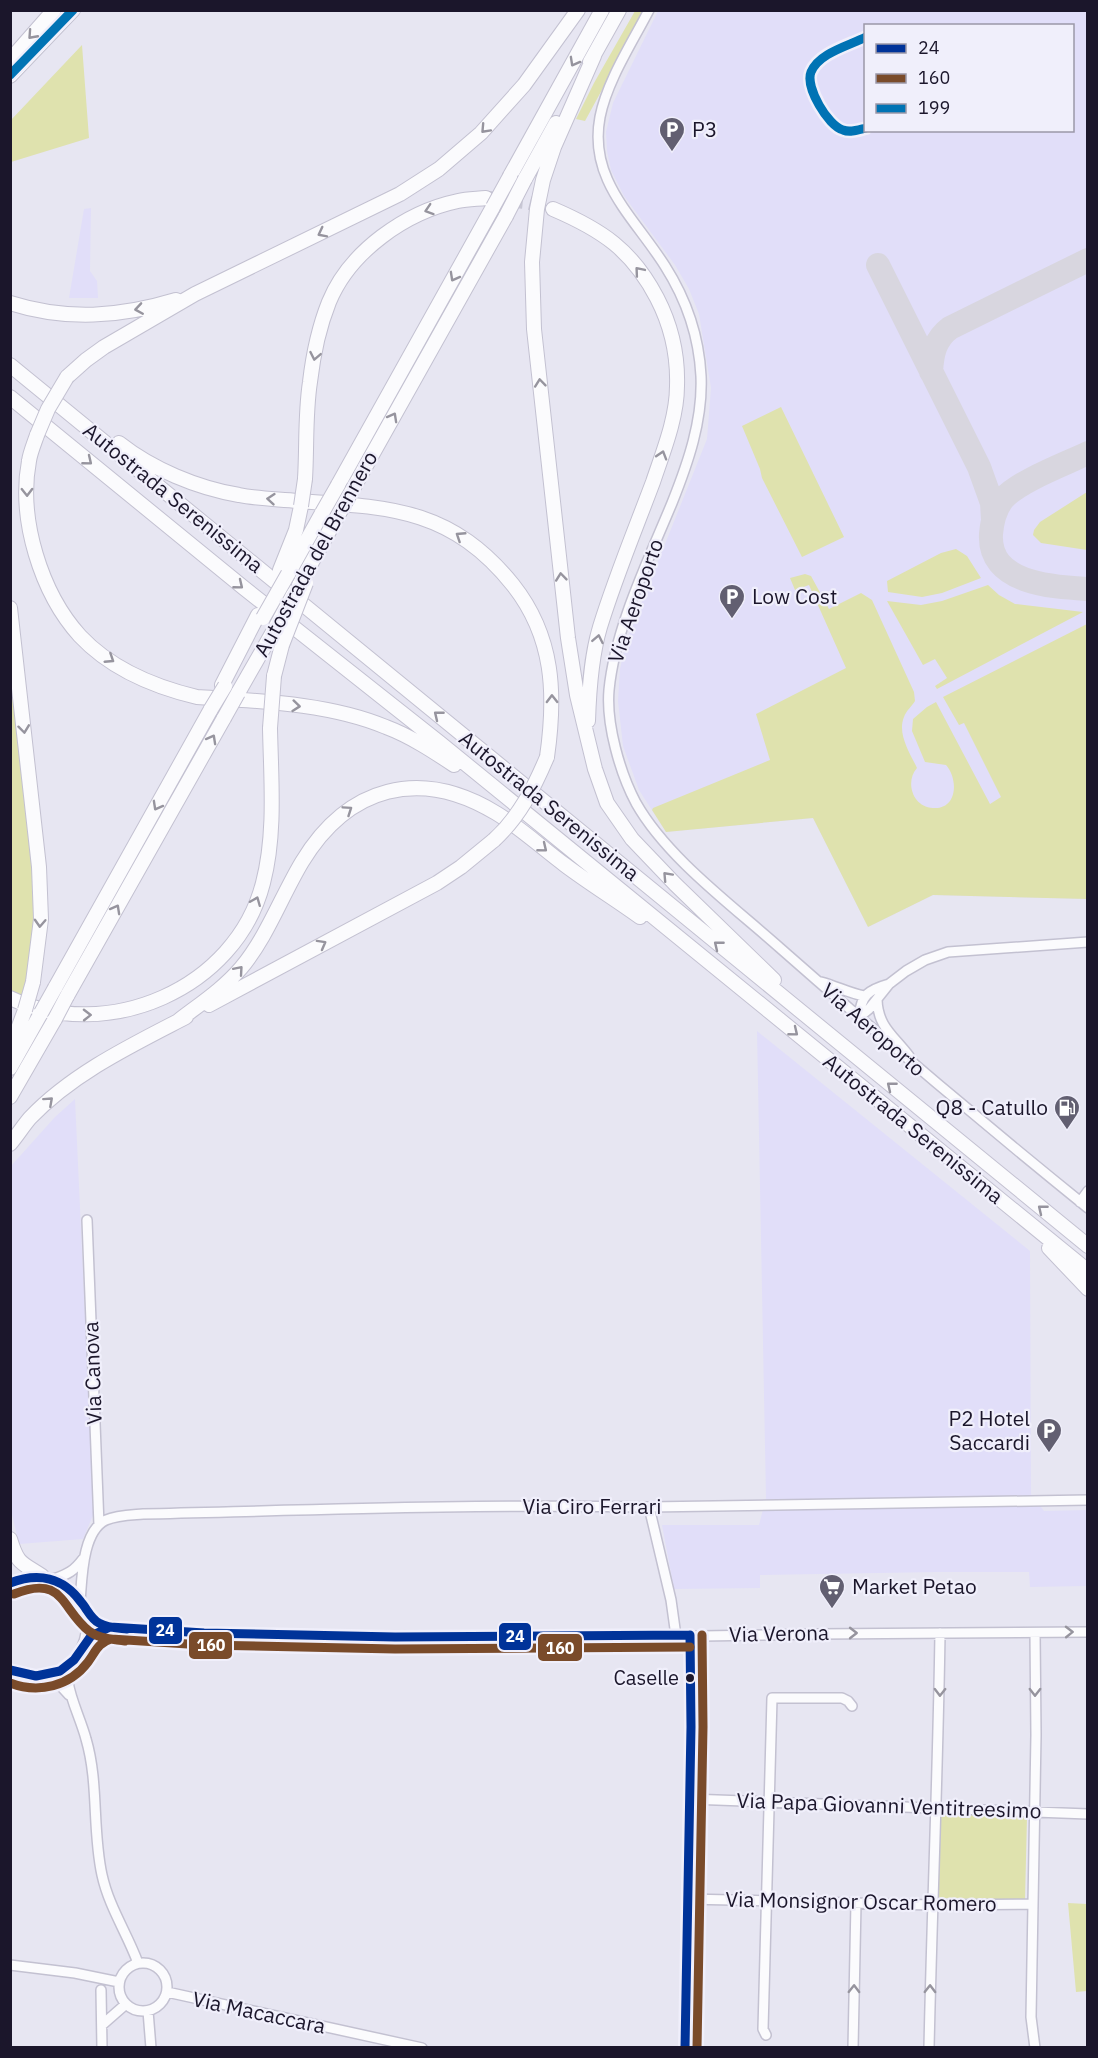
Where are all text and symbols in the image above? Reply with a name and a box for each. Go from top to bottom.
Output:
legend [864,24,1074,132]
one-way arrow [28,28,39,39]
text: 24 [918,36,940,59]
one-way arrow [570,55,581,66]
text: 160 [918,66,950,89]
text: 199 [918,96,950,119]
parking icon: P3 [657,115,687,153]
place label: P3 [692,115,717,143]
one-way arrow [481,122,492,132]
one-way arrow [424,203,435,216]
one-way arrow [317,226,328,237]
one-way arrow [636,267,647,278]
one-way arrow [450,270,461,281]
one-way arrow [134,303,144,315]
one-way arrow [309,350,322,360]
one-way arrow [534,379,547,388]
one-way arrow [386,413,397,423]
street label: Autostrada Serenissima [78,416,270,579]
street label: Autostrada del Brennero [247,446,383,661]
one-way arrow [655,450,667,461]
one-way arrow [81,454,92,465]
one-way arrow [21,488,33,497]
one-way arrow [267,493,276,506]
one-way arrow [456,533,467,544]
street label: Via Aeroporto [601,535,669,666]
one-way arrow [555,573,568,582]
one-way arrow [232,577,243,588]
parking icon: Low Cost [717,582,747,620]
place label: Low Cost [752,582,837,610]
one-way arrow [591,634,603,643]
one-way arrow [104,652,114,664]
one-way arrow [546,694,558,703]
one-way arrow [292,699,301,712]
one-way arrow [433,711,444,722]
street label: Autostrada Serenissima [454,724,646,887]
one-way arrow [17,725,30,734]
one-way arrow [205,735,216,745]
one-way arrow [152,800,164,810]
one-way arrow [342,806,352,818]
one-way arrow [536,840,547,851]
one-way arrow [664,872,675,883]
one-way arrow [249,897,261,908]
one-way arrow [109,905,120,915]
one-way arrow [34,919,47,928]
one-way arrow [316,940,327,951]
one-way arrow [714,941,725,952]
one-way arrow [231,966,242,977]
street label: Via Aeroporto [816,976,932,1082]
one-way arrow [83,1008,92,1021]
one-way arrow [787,1024,798,1035]
street label: Autostrada Serenissima [818,1047,1010,1210]
one-way arrow [887,1082,898,1093]
place label: Q8 - Catullo [936,1093,1048,1121]
fuel station icon: Q8 - Catullo [1052,1093,1082,1131]
one-way arrow [43,1097,53,1108]
one-way arrow [1038,1205,1049,1216]
street label: Via Canova [76,1321,108,1425]
place label: P2 Hotel Saccardi [949,1404,1030,1456]
parking icon: P2 Hotel Saccardi [1034,1416,1064,1454]
street label: Via Ciro Ferrari [522,1492,662,1520]
supermarket icon: Market Petao [817,1572,847,1610]
place label: Market Petao [852,1572,977,1600]
line badge: 24 [148,1616,183,1645]
street label: Via Verona [729,1618,829,1648]
text: 24 [155,1620,175,1640]
line badge: 24 [498,1622,532,1651]
text: 24 [505,1626,525,1646]
one-way arrow [1065,1626,1074,1639]
one-way arrow [849,1627,858,1639]
line badge: 160 [188,1631,233,1660]
line badge: 160 [537,1633,583,1662]
text: 160 [197,1635,226,1655]
text: 160 [546,1638,575,1658]
place label: Caselle [613,1664,679,1691]
marker: Caselle [684,1672,696,1684]
one-way arrow [933,1687,946,1696]
one-way arrow [1029,1687,1041,1696]
street label: Via Papa Giovanni Ventitreesimo [736,1786,1042,1824]
street label: Via Monsignor Oscar Romero [725,1885,997,1917]
street label: Via Macaccara [190,1984,328,2040]
one-way arrow [848,1985,860,1994]
one-way arrow [924,1985,937,1994]

